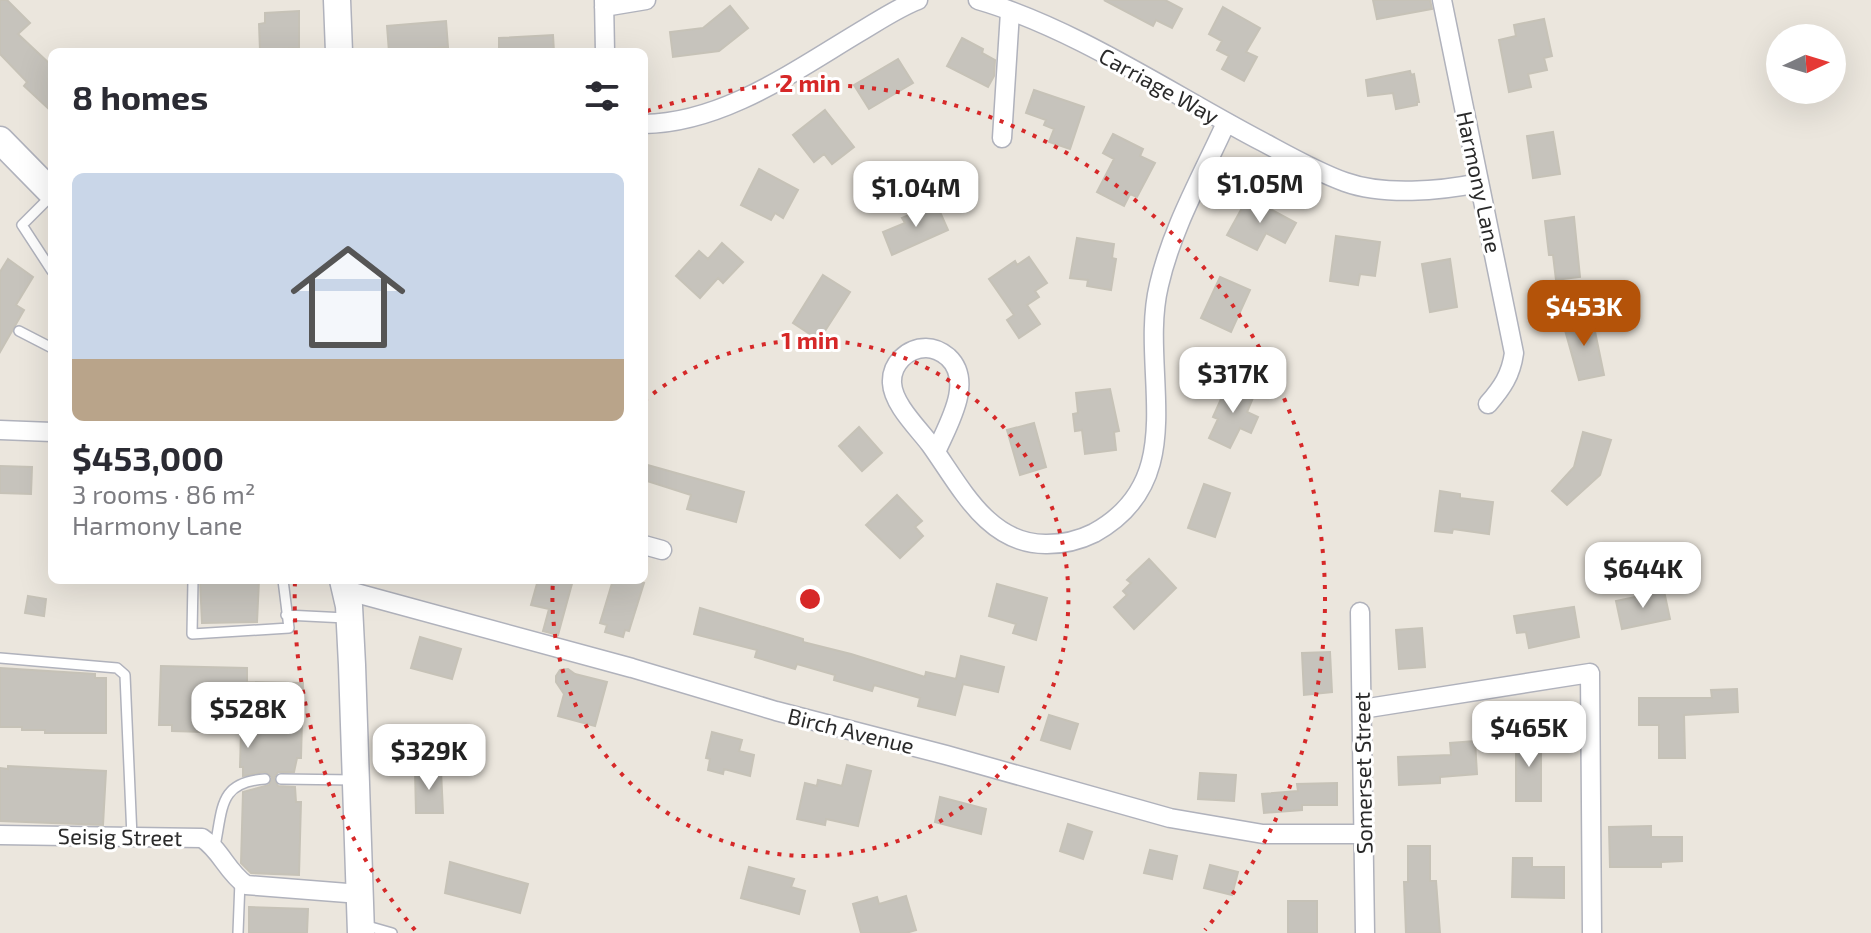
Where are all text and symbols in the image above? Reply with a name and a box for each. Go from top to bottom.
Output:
north arrow [1766,24,1846,104]
map controls [1766,24,1846,104]
street label: Carriage Way [1095,42,1224,129]
text: 2 min [779,68,841,97]
icon: filters [580,74,624,118]
text: 8 homes [72,76,208,117]
street label: Harmony Lane [1452,109,1508,255]
pin: $1.05M [1195,157,1325,225]
pin: $1.04M [851,161,981,229]
text: $1.05M [1216,167,1304,198]
text: $1.04M [871,171,961,202]
icon: home [276,225,420,369]
pin: $453K [1528,280,1640,348]
text: $453K [1545,290,1623,321]
text: 1 min [781,325,839,354]
pin: $317K [1177,347,1289,415]
text: $317K [1197,357,1269,388]
text: $453,000 [72,437,224,478]
text: 3 rooms · 86 m² [72,478,256,509]
text: Harmony Lane [72,509,242,540]
pin: $644K [1587,542,1699,610]
text: $644K [1603,552,1683,583]
centre of rings [796,585,824,613]
pin: $528K [192,682,304,750]
text: $528K [209,692,287,723]
street label: Somerset Street [1348,692,1376,854]
pin: $465K [1473,701,1585,769]
street label: Birch Avenue [785,702,917,758]
text: $465K [1490,711,1568,742]
pin: $329K [373,724,485,792]
text: $329K [391,734,467,765]
street label: Seisig Street [58,822,183,850]

